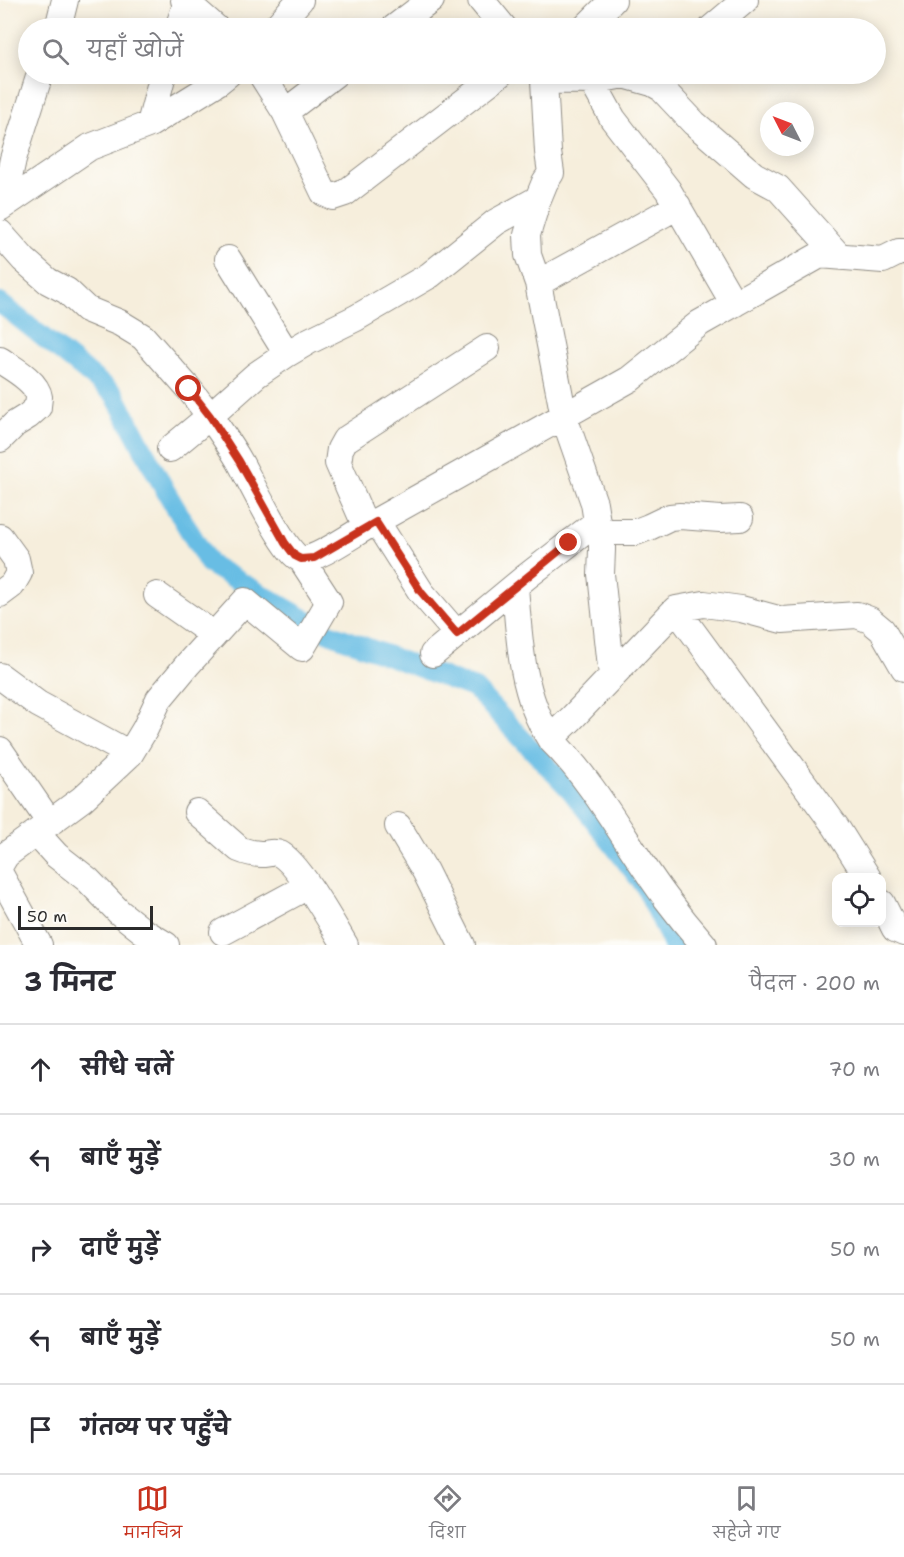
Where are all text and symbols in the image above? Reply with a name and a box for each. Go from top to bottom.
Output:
search box [18,18,886,84]
icon: search [39,35,72,68]
text: यहाँ खोजें [87,35,183,64]
north arrow [760,102,814,156]
route start [175,375,201,401]
route end [555,529,581,555]
map controls [832,873,886,927]
button: locate [832,873,886,927]
scale bar [18,903,153,930]
text: 50 m [27,906,67,927]
text: 3 मिनट [24,964,114,999]
text: पैदल · 200 m [749,970,880,996]
icon: ahead [24,1053,57,1086]
text: सीधे चलें [81,1053,173,1082]
text: 70 m [828,1056,880,1082]
icon: left [24,1143,57,1176]
text: बाएँ मुड़ें [81,1143,160,1172]
text: 30 m [828,1146,880,1172]
icon: right [24,1233,57,1266]
text: दाएँ मुड़ें [81,1233,160,1262]
text: 50 m [830,1236,880,1262]
icon: left [24,1323,57,1356]
text: बाएँ मुड़ें [81,1323,160,1352]
text: 50 m [830,1326,880,1352]
icon: arrive [24,1413,57,1446]
text: गंतव्य पर पहुँचे [81,1413,230,1442]
tab: मानचित्र [124,1482,182,1550]
tab: दिशा [429,1482,466,1550]
tab: सहेजे गए [713,1482,780,1550]

